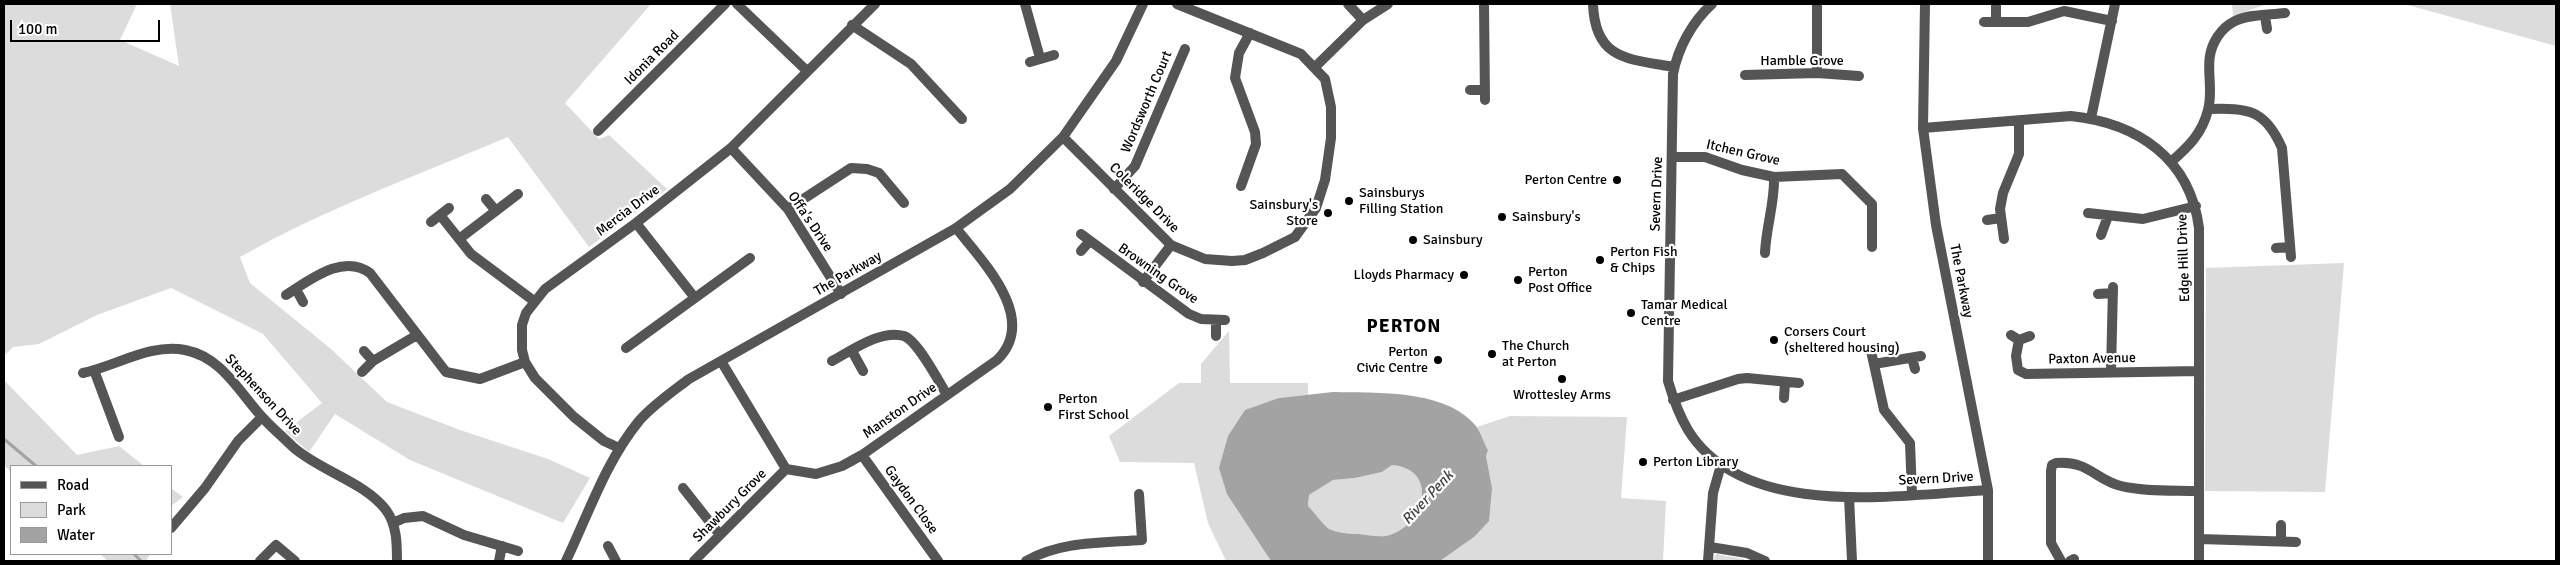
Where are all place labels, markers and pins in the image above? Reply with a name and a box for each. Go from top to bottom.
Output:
place label: Perton Centre [1524,172,1607,188]
marker: Perton Centre [1611,174,1623,186]
place label: Sainsburys Filling Station [1359,185,1443,218]
marker: Sainsburys Filling Station [1343,195,1355,207]
place label: Sainsbury's Store [1249,197,1318,230]
marker: Sainsbury's Store [1322,207,1334,219]
place label: Sainsbury's [1512,209,1581,225]
marker: Sainsbury's [1496,211,1508,223]
place label: Sainsbury [1423,232,1483,248]
marker: Sainsbury [1407,234,1419,246]
place label: Perton Fish & Chips [1610,244,1678,276]
marker: Perton Fish & Chips [1594,254,1606,266]
place label: Perton Post Office [1528,264,1592,296]
place label: Lloyds Pharmacy [1354,267,1454,283]
marker: Lloyds Pharmacy [1458,269,1470,281]
marker: Perton Post Office [1512,274,1524,286]
place label: Tamar Medical Centre [1641,297,1728,330]
marker: Tamar Medical Centre [1625,307,1637,319]
place label: Corsers Court (sheltered housing) [1784,324,1900,357]
marker: Corsers Court (sheltered housing) [1768,334,1780,346]
place label: The Church at Perton [1502,338,1569,371]
place label: Perton Civic Centre [1356,344,1428,377]
marker: The Church at Perton [1486,348,1498,360]
marker: Perton Civic Centre [1432,354,1444,366]
marker: Wrottesley Arms [1556,373,1568,385]
place label: Wrottesley Arms [1513,387,1611,403]
place label: Perton First School [1058,391,1129,424]
marker: Perton First School [1042,401,1054,413]
place label: Perton Library [1653,454,1738,470]
marker: Perton Library [1637,456,1649,468]

